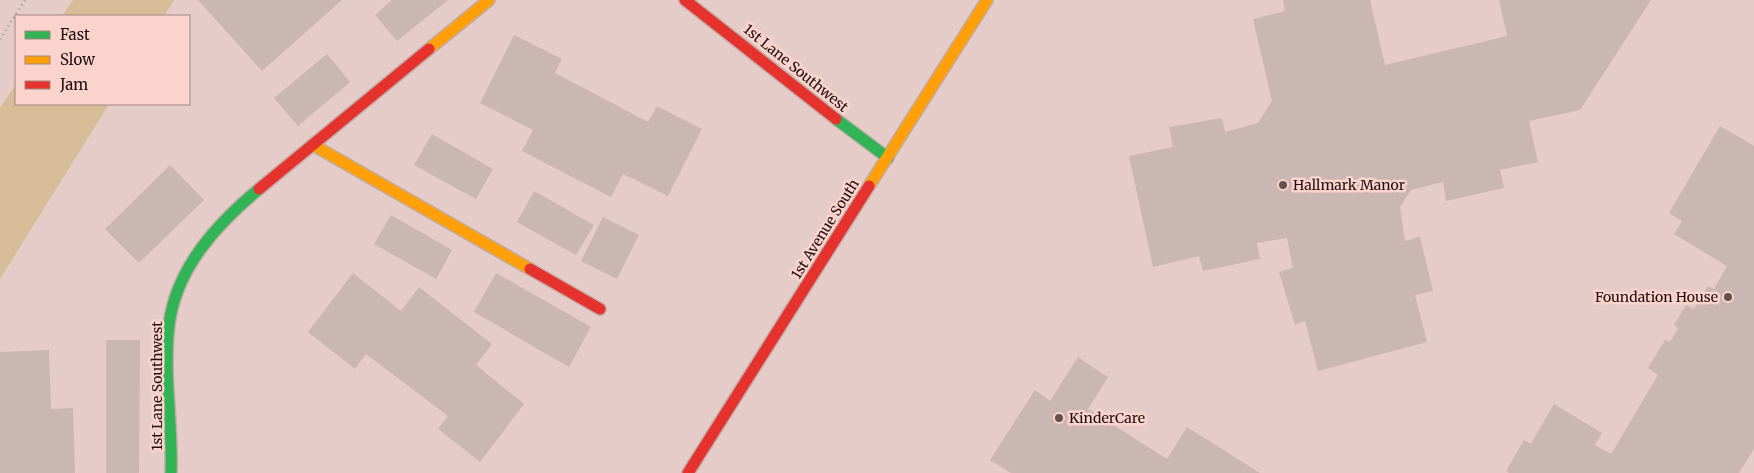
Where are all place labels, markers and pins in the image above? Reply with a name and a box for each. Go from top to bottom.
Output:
place label: Hallmark Manor [1293,176,1405,194]
marker: Hallmark Manor [1277,179,1289,191]
place label: Foundation House [1595,288,1718,306]
marker: Foundation House [1722,291,1734,303]
place label: KinderCare [1069,409,1145,427]
marker: KinderCare [1053,412,1065,424]

